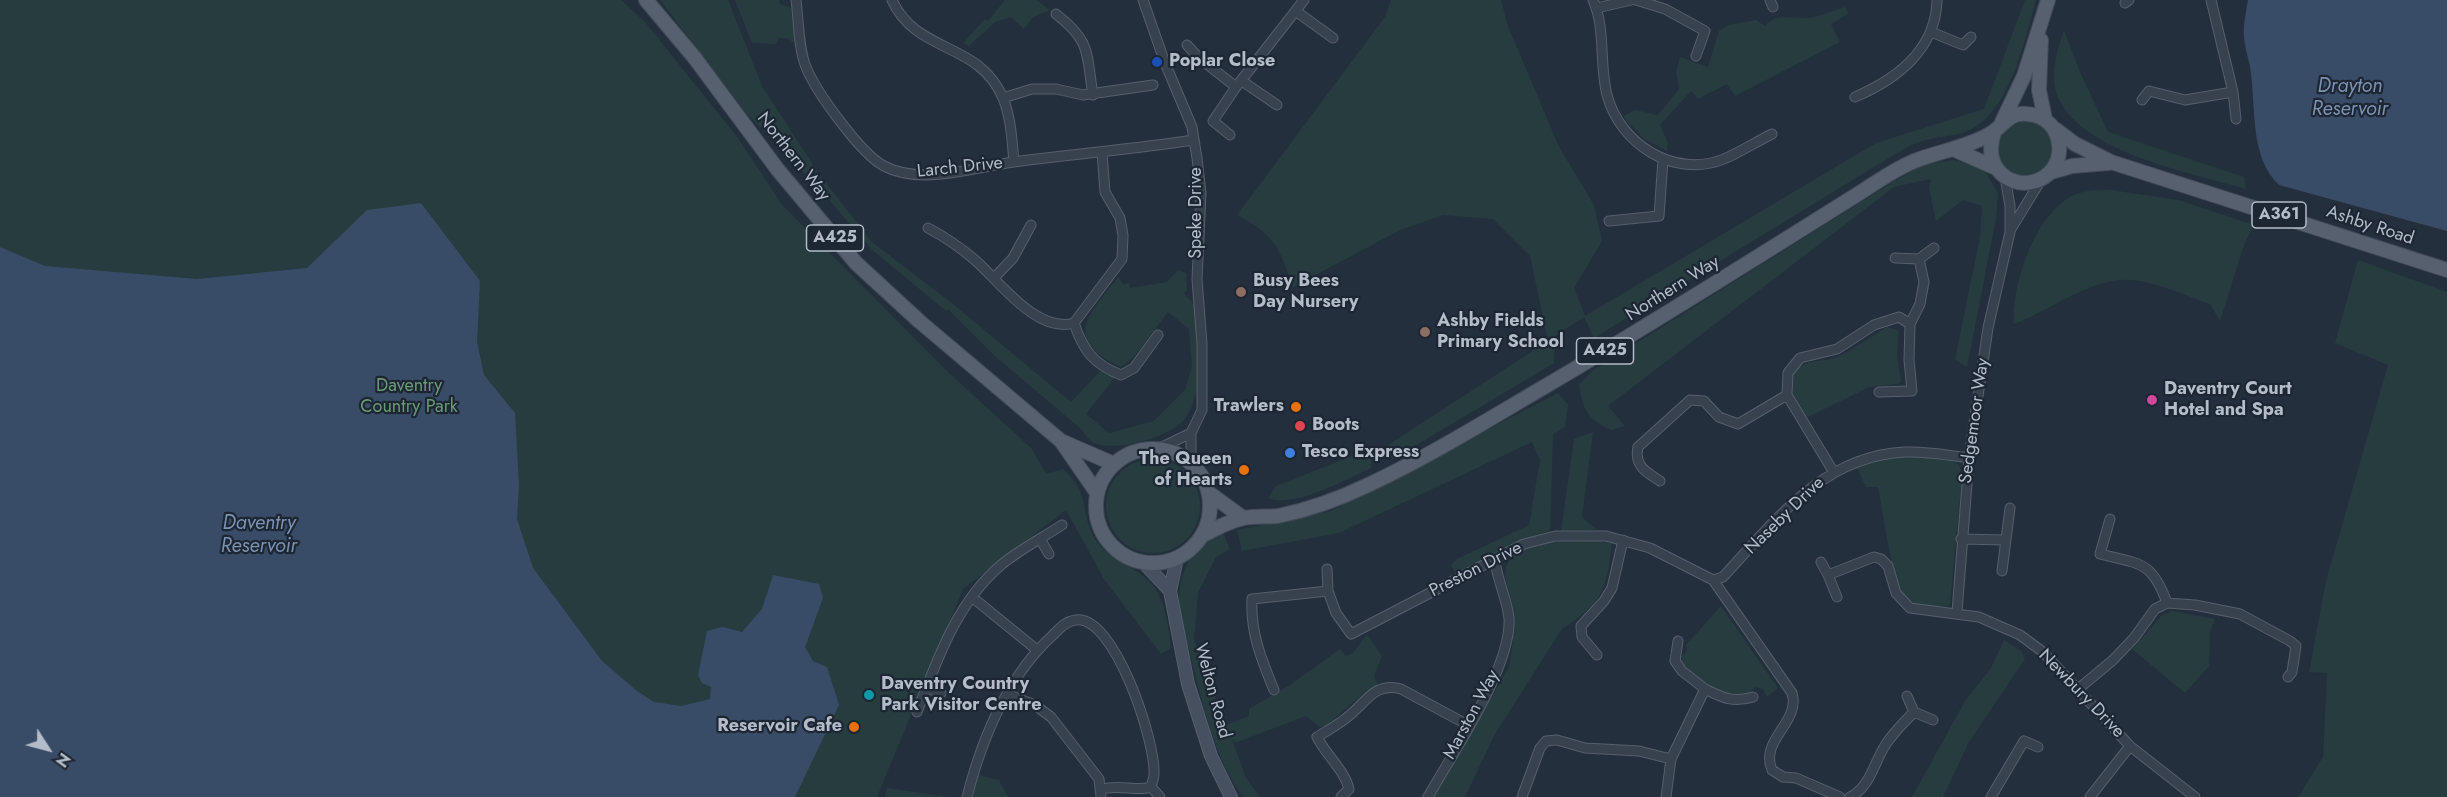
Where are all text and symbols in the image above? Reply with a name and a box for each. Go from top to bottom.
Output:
place label: Poplar Close [1169,51,1275,73]
marker: Poplar Close [1150,55,1164,69]
water label: Drayton Reservoir [2312,75,2388,122]
street label: Northern Way [752,108,834,206]
street label: Larch Drive [916,153,1004,183]
street label: Speke Drive [1186,167,1208,259]
road number: A361 [2252,202,2306,228]
street label: Ashby Road [2324,202,2416,250]
road number: A425 [806,225,864,251]
street label: Northern Way [1622,252,1724,326]
place label: Busy Bees Day Nursery [1253,271,1358,314]
marker: Busy Bees Day Nursery [1234,285,1248,299]
place label: Ashby Fields Primary School [1437,311,1564,354]
marker: Ashby Fields Primary School [1418,325,1432,339]
road number: A425 [1576,338,1634,364]
street label: Sedgemoor Way [1955,357,1995,485]
park label: Daventry Country Park [360,376,458,418]
place label: Daventry Court Hotel and Spa [2164,379,2292,422]
marker: Daventry Court Hotel and Spa [2145,393,2159,407]
place label: Trawlers [1214,396,1284,418]
marker: Trawlers [1289,400,1303,414]
place label: Boots [1312,415,1359,437]
marker: Boots [1293,419,1307,433]
place label: Tesco Express [1302,442,1419,464]
marker: Tesco Express [1283,446,1297,460]
place label: The Queen of Hearts [1139,449,1232,492]
marker: The Queen of Hearts [1237,463,1251,477]
street label: Naseby Drive [1741,473,1829,559]
water label: Daventry Reservoir [221,512,297,559]
street label: Preston Drive [1426,537,1526,603]
street label: Welton Road [1189,641,1235,741]
street label: Newbury Drive [2033,645,2129,743]
street label: Marston Way [1439,667,1505,763]
place label: Daventry Country Park Visitor Centre [881,674,1042,716]
marker: Daventry Country Park Visitor Centre [862,688,876,702]
place label: Reservoir Cafe [717,716,842,738]
north arrow [18,719,78,779]
marker: Reservoir Cafe [847,720,861,734]
text: N [50,748,76,772]

